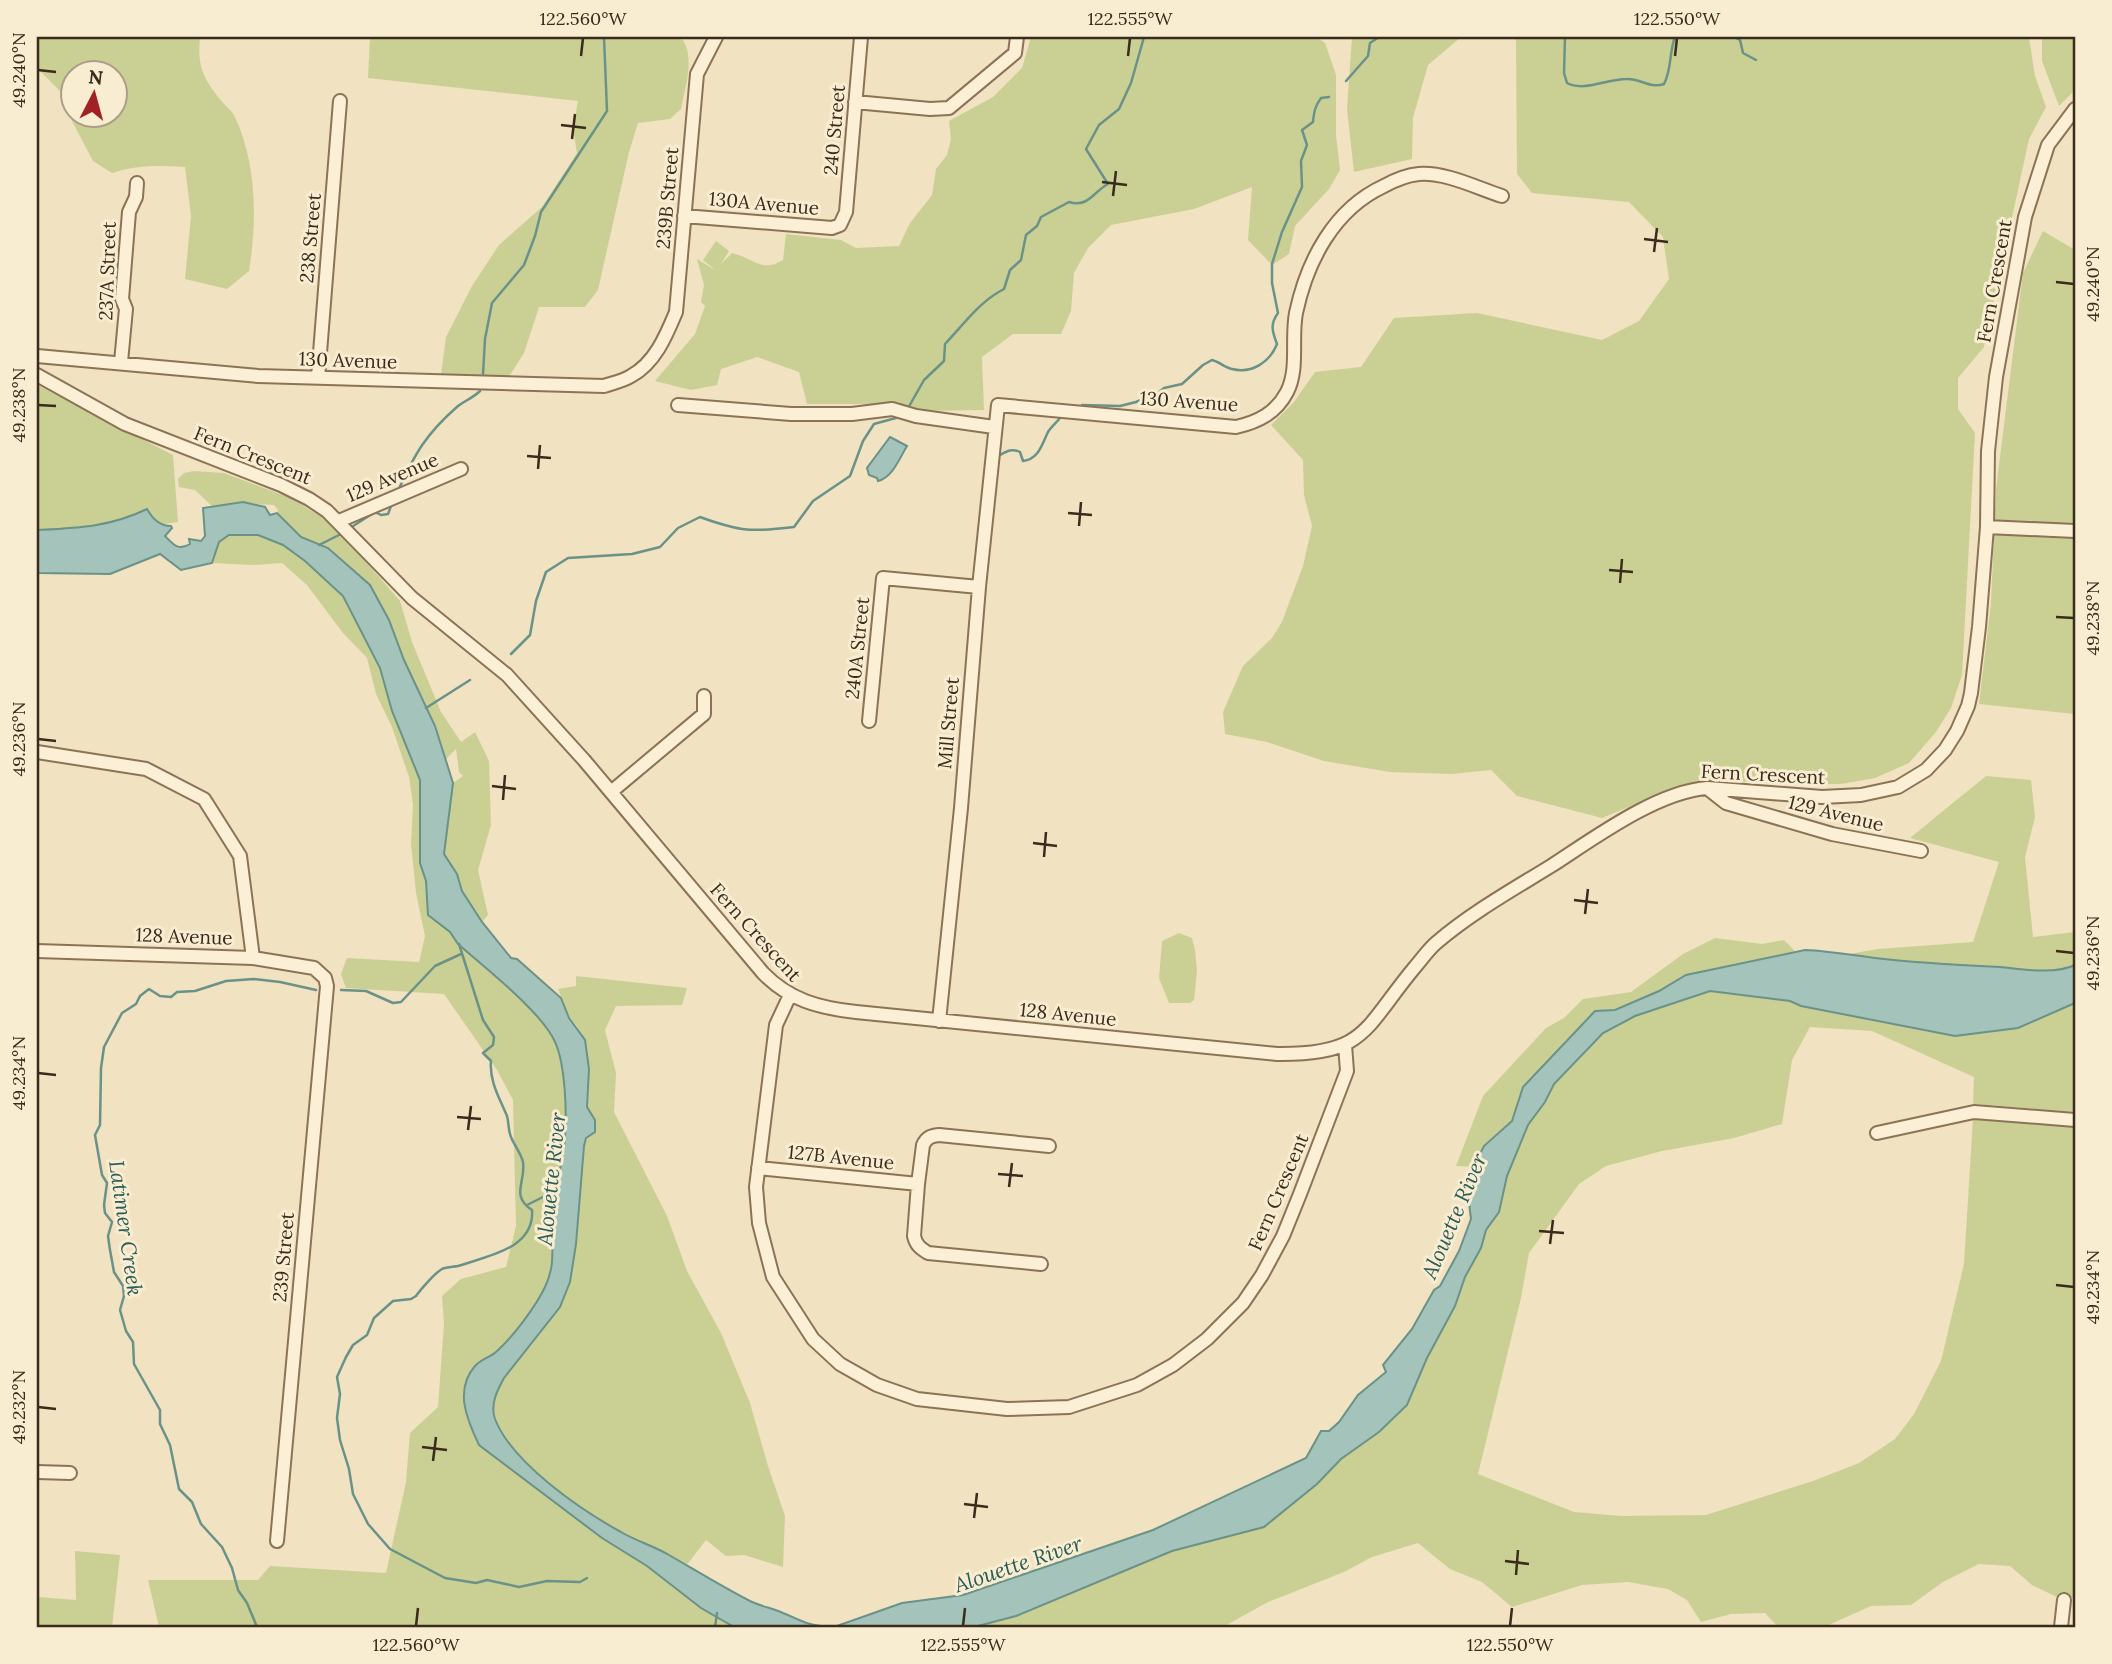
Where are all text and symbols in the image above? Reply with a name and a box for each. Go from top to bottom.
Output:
text: 122.560°W [540,7,628,30]
text: 122.555°W [1088,7,1174,30]
text: 122.550°W [1634,7,1721,30]
text: 49.240°N [7,32,30,108]
north arrow [60,60,130,130]
text: N [87,64,105,90]
street label: 240 Street [818,83,850,176]
street label: 239B Street [651,145,683,250]
street label: 130A Avenue [708,186,820,220]
street label: 238 Street [294,191,326,284]
street label: Fern Crescent [1971,217,2017,344]
street label: 237A Street [93,220,121,321]
text: 49.240°N [2081,246,2104,322]
street label: 130 Avenue [298,346,398,374]
text: 49.238°N [7,368,30,442]
street label: 130 Avenue [1139,386,1239,416]
street label: Fern Crescent [191,421,316,490]
street label: 129 Avenue [342,447,442,507]
text: 49.238°N [2081,581,2104,655]
street label: 240A Street [840,595,874,700]
street label: Mill Street [932,675,964,770]
text: 49.236°N [7,701,30,777]
street label: Fern Crescent [1700,759,1827,789]
street label: 129 Avenue [1786,790,1886,836]
street label: Fern Crescent [705,878,807,987]
text: 49.236°N [2081,915,2104,991]
street label: 128 Avenue [135,922,233,950]
street label: 128 Avenue [1018,997,1118,1031]
text: 49.234°N [7,1036,30,1110]
water label: Alouette River [530,1111,571,1248]
street label: Fern Crescent [1243,1129,1314,1254]
street label: 127B Avenue [786,1139,896,1175]
water label: Alouette River [1415,1149,1493,1284]
water label: Latimer Creek [103,1159,149,1297]
street label: 239 Street [267,1210,299,1303]
text: 49.234°N [2081,1250,2104,1324]
text: 49.232°N [7,1370,30,1444]
water label: Alouette River [949,1529,1086,1599]
text: 122.560°W [373,1633,461,1656]
text: 122.555°W [921,1633,1007,1656]
text: 122.550°W [1467,1633,1554,1656]

